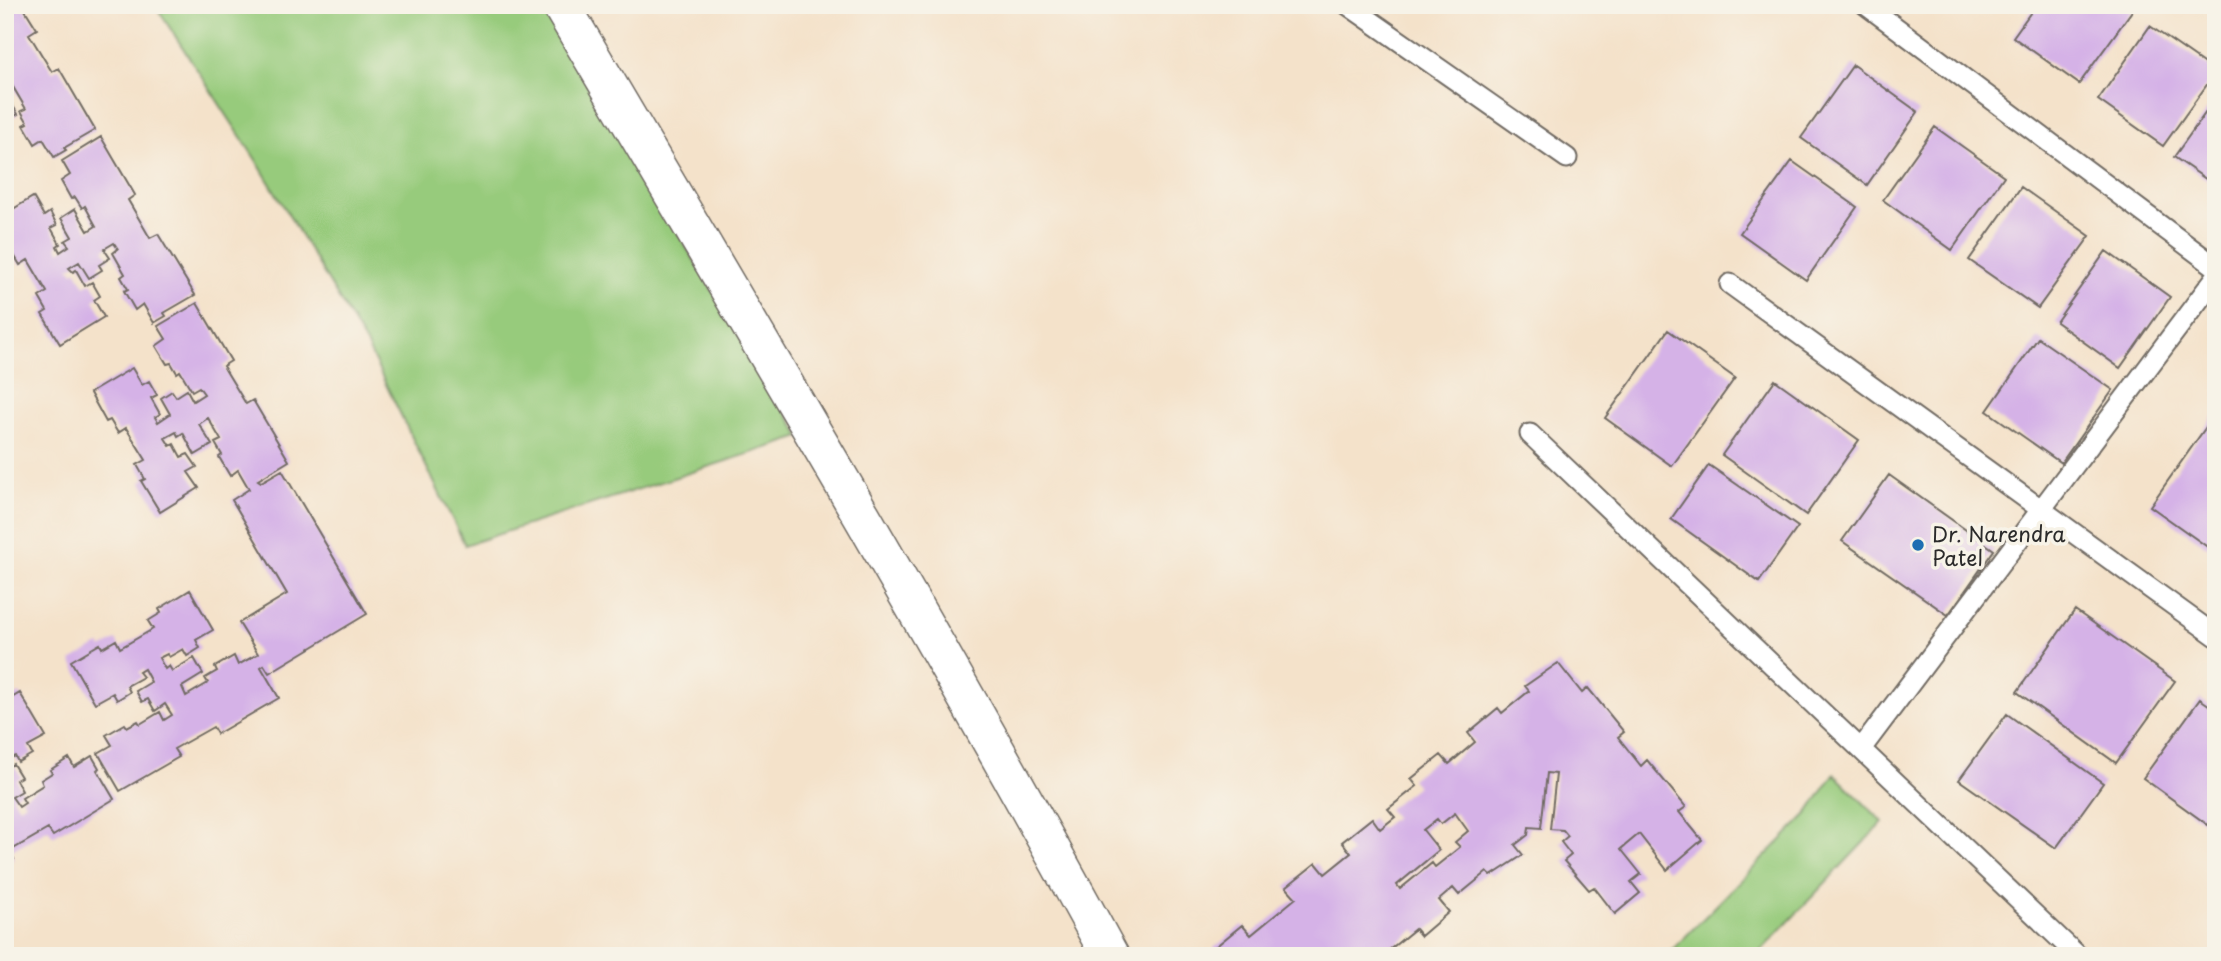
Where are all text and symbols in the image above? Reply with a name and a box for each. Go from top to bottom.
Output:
place label: Dr. Narendra Patel [1932,517,2066,573]
marker: Dr. Narendra Patel [1910,537,1926,553]

